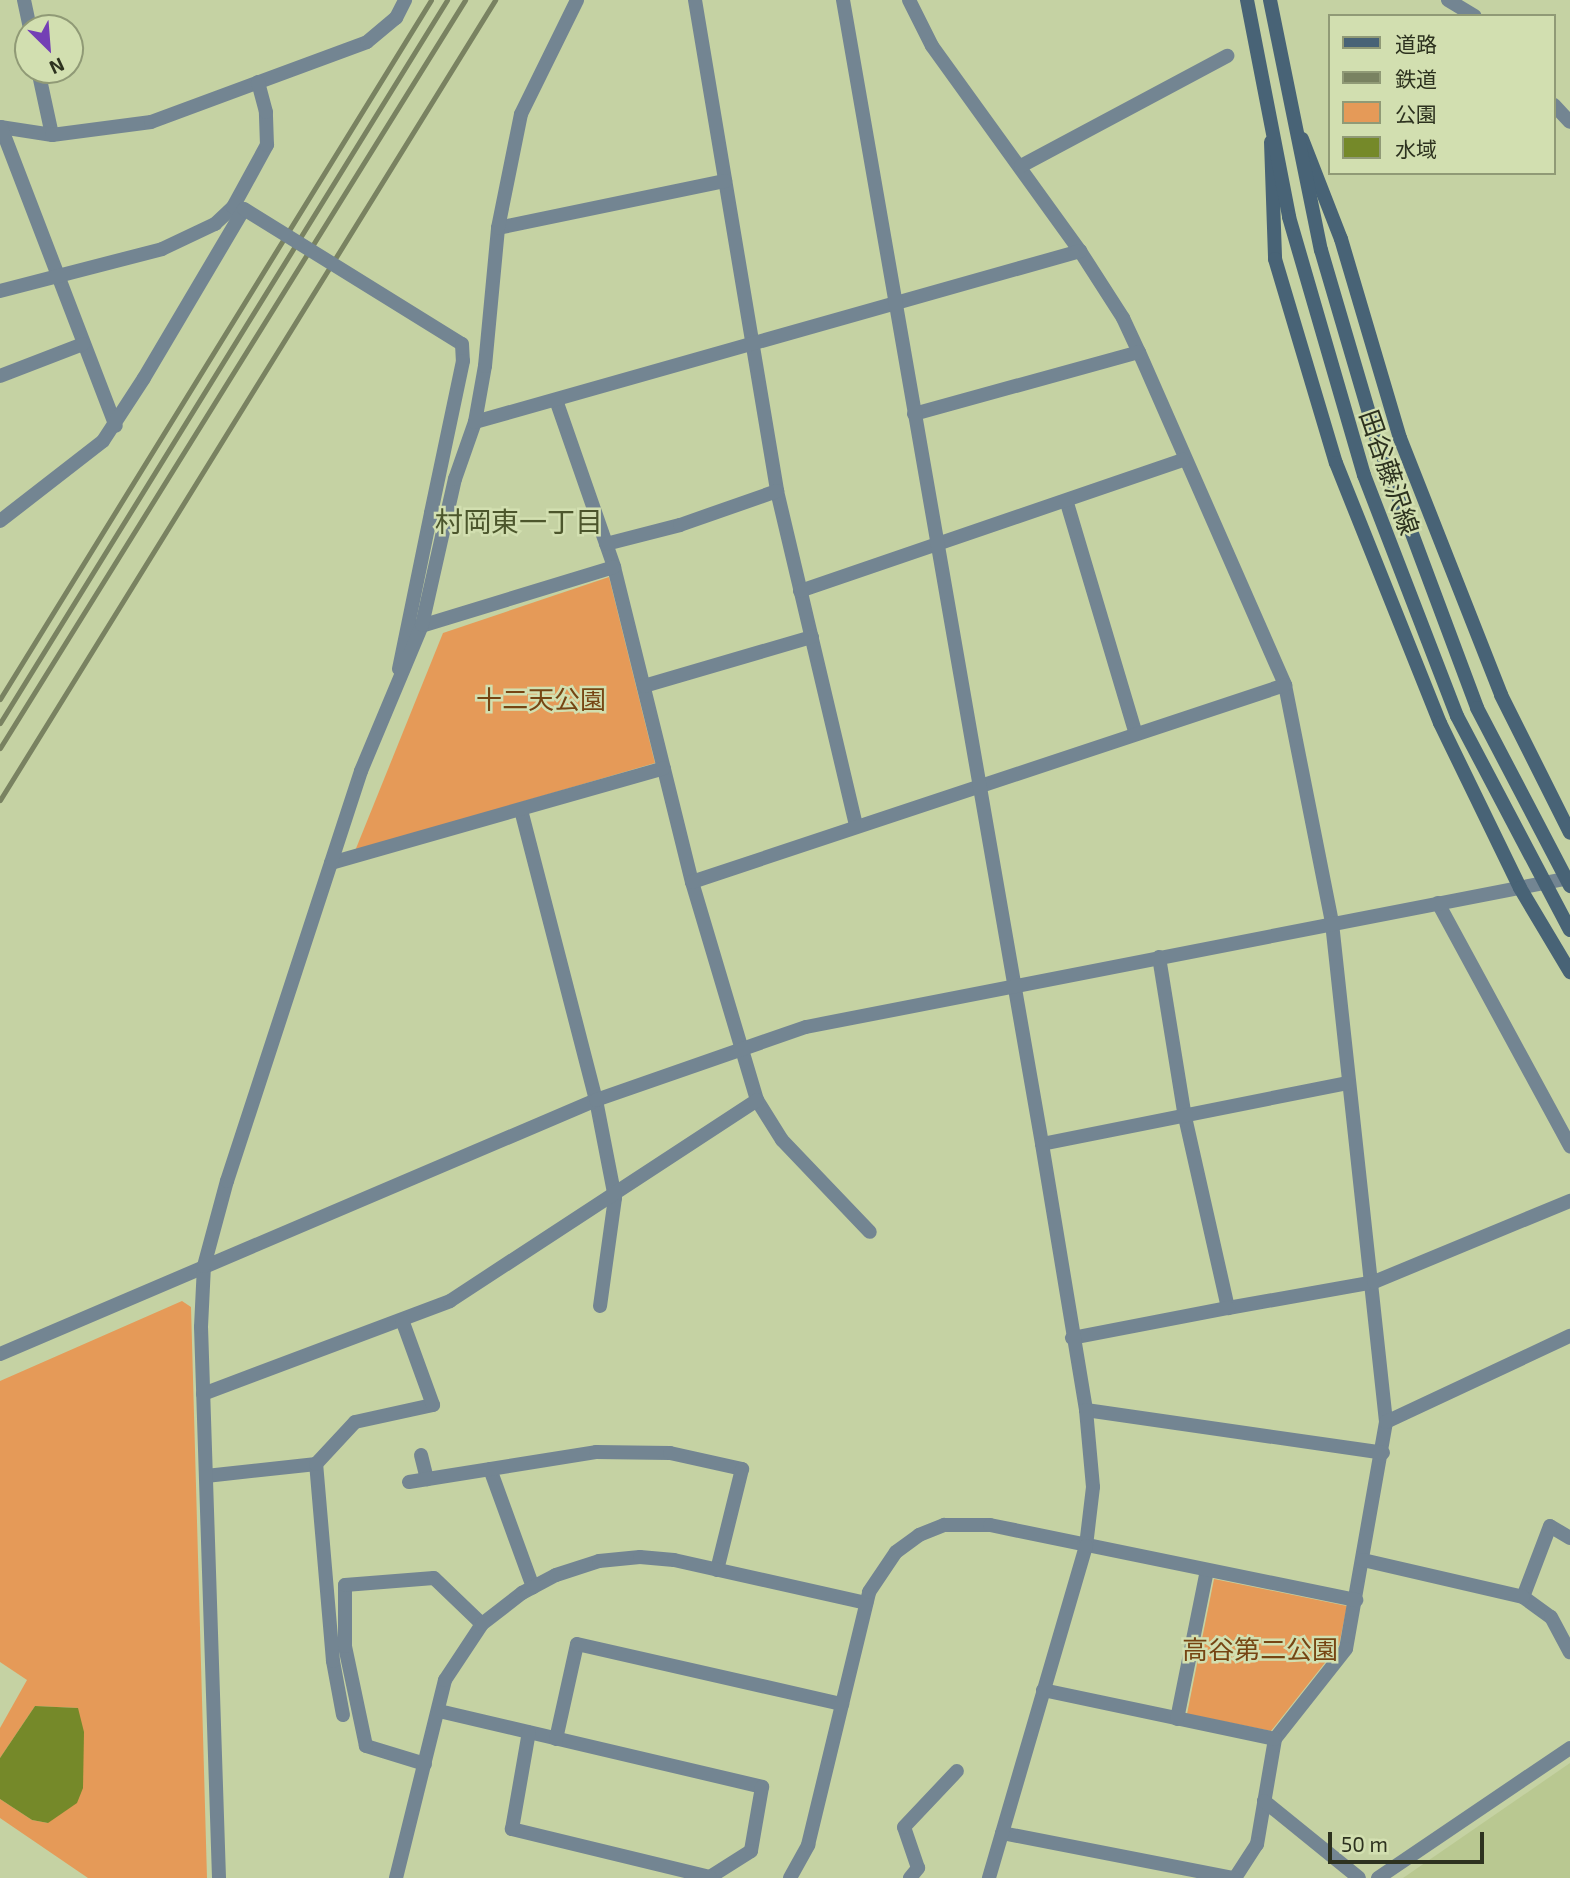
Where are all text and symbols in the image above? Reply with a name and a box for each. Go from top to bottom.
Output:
north arrow [14,14,84,84]
legend [1328,14,1556,175]
text: 道路 [1395,31,1437,56]
text: N [46,53,68,80]
text: 鉄道 [1395,66,1437,91]
text: 公園 [1395,101,1437,126]
text: 水域 [1395,136,1437,161]
street label: 田谷藤沢線 [1354,405,1426,539]
district label: 村岡東一丁目 [435,504,603,538]
park label: 十二天公園 [476,683,606,715]
park label: 高谷第二公園 [1182,1633,1338,1665]
scale bar [1332,1818,1488,1862]
text: 50 m [1341,1831,1388,1856]

